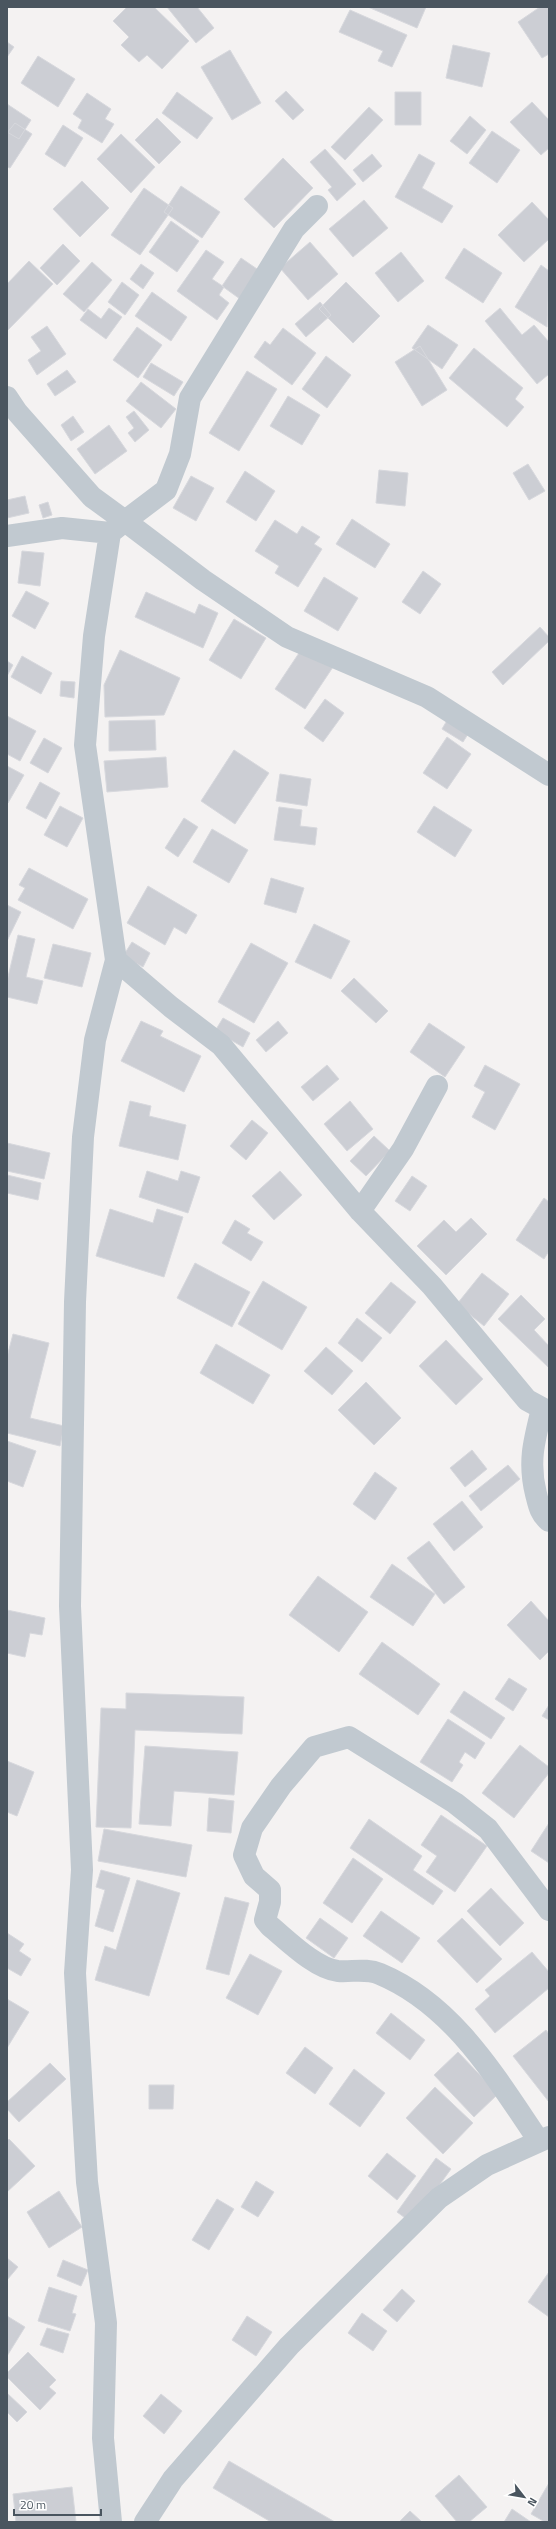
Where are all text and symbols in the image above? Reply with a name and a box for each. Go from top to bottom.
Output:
north arrow [504,2477,544,2517]
scale bar [14,2491,101,2517]
text: 20 m [20,2495,46,2514]
text: N [524,2495,541,2510]

